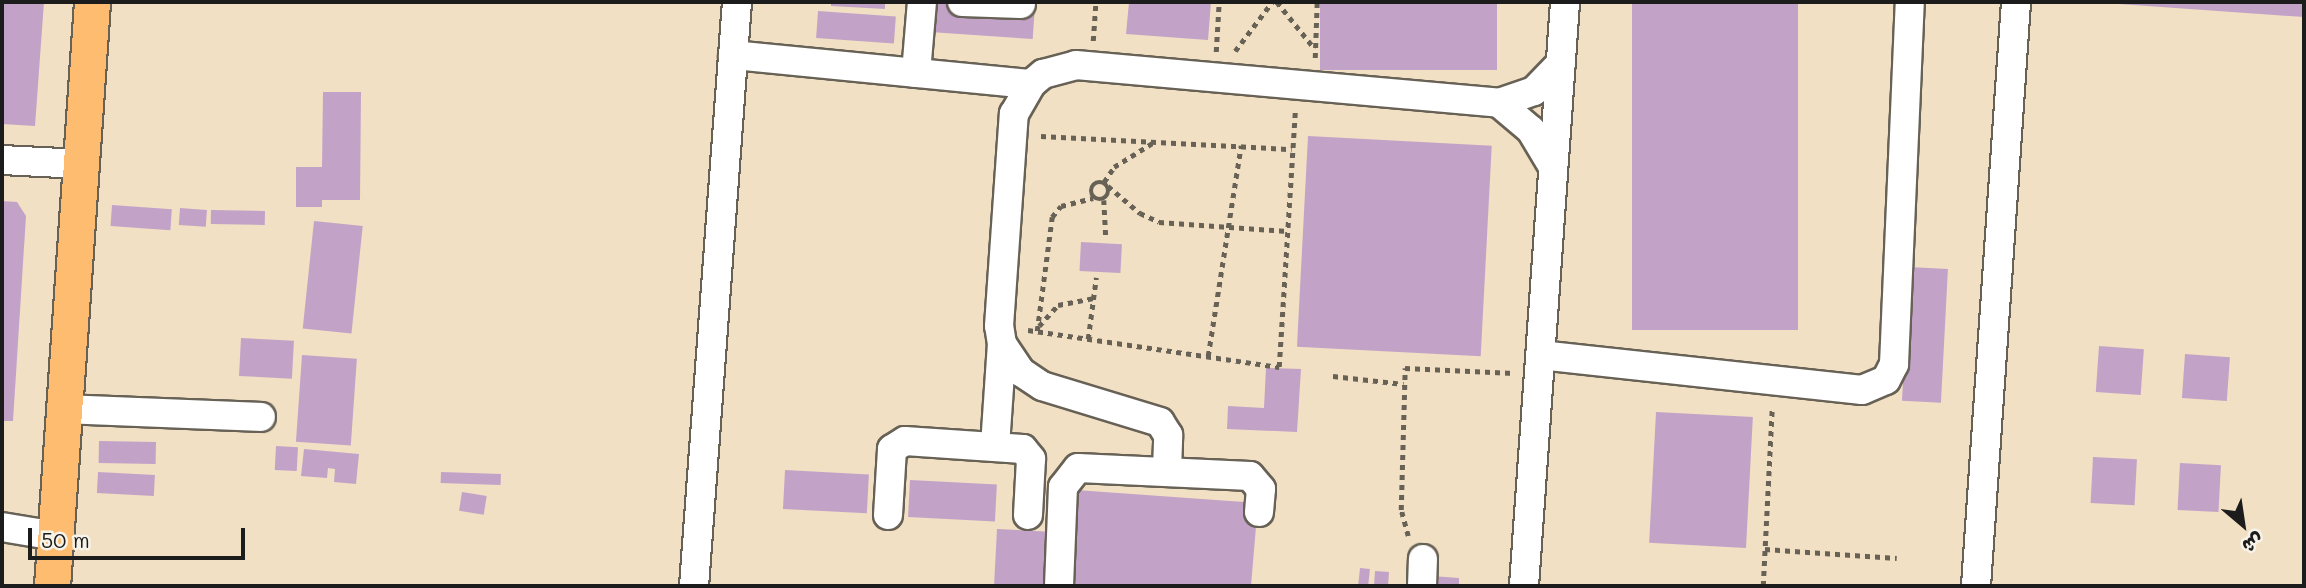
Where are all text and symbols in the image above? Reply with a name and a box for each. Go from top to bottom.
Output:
north arrow [2208,490,2278,560]
scale bar [32,514,248,558]
text: 50 m [41,526,90,553]
text: ش [2238,528,2269,560]

